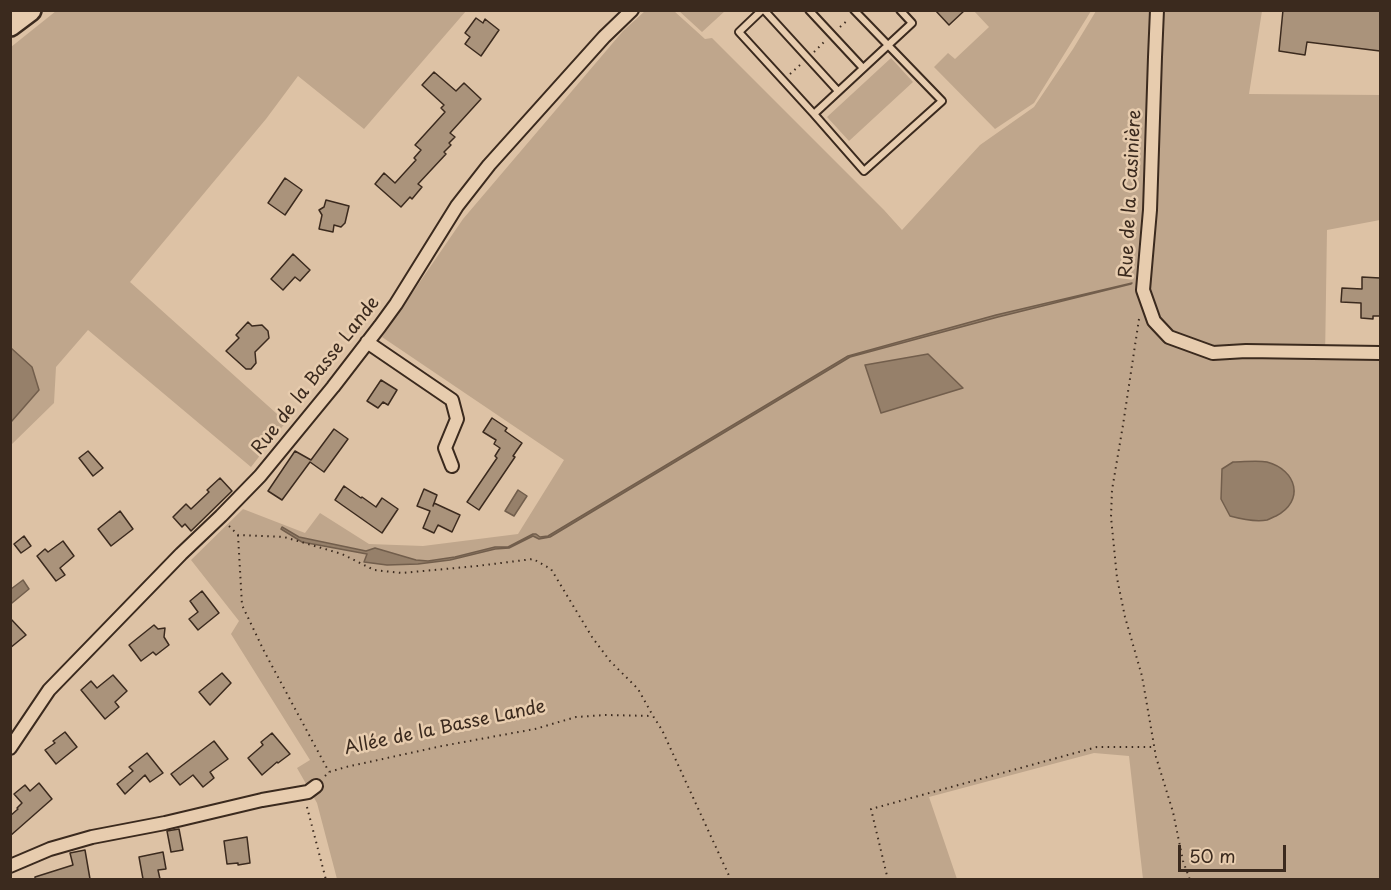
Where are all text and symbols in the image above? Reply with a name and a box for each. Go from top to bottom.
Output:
street label: Rue de la Casinière [1116,109,1146,279]
street label: Rue de la Basse Lande [248,293,384,459]
street label: Allée de la Basse Lande [342,696,548,760]
scale bar [1181,833,1289,871]
text: 50 m [1189,842,1236,869]

